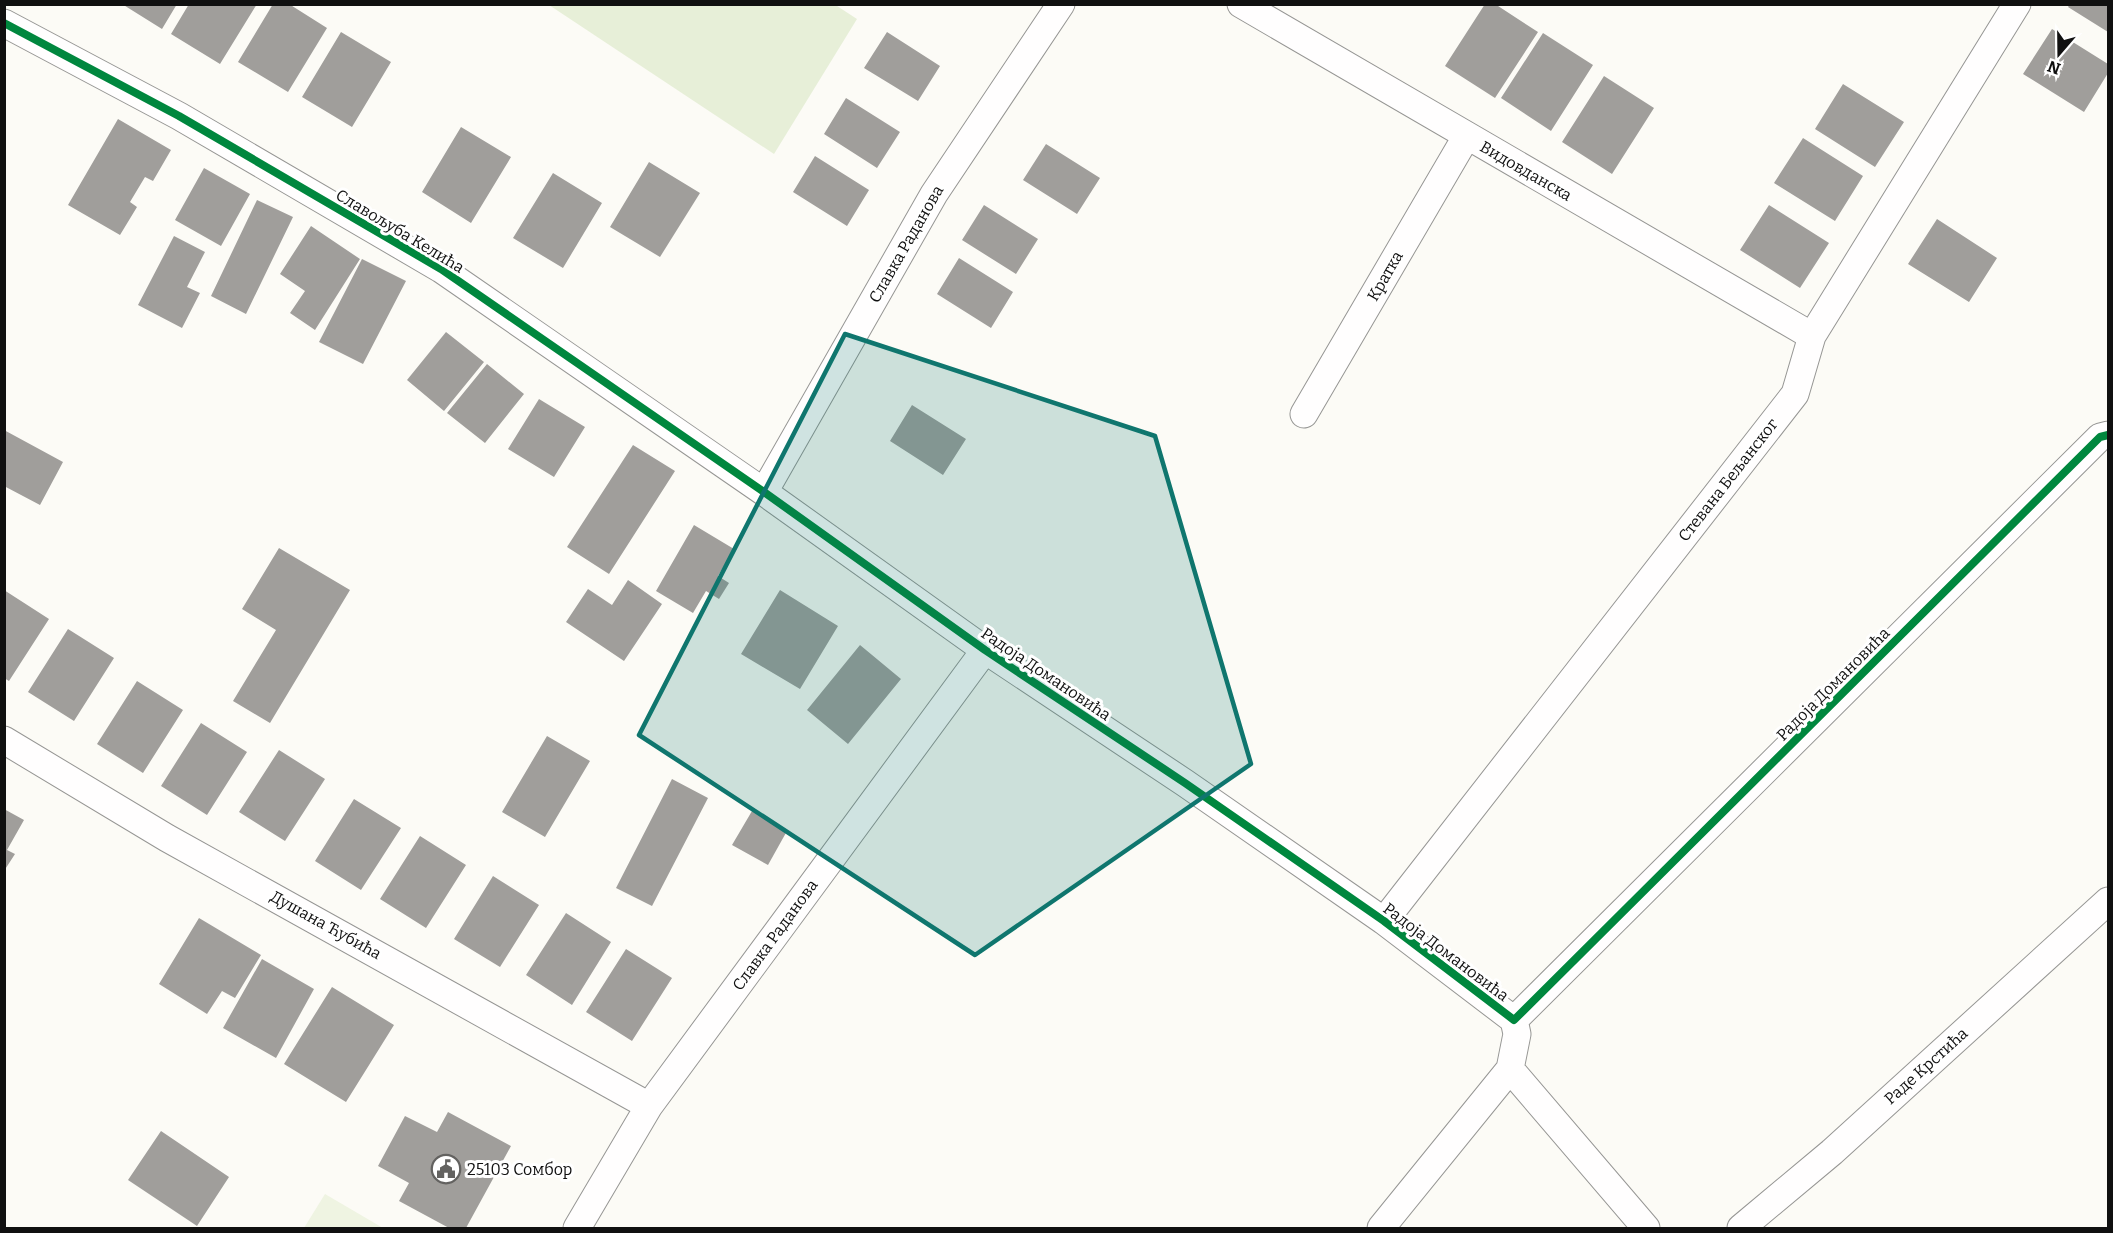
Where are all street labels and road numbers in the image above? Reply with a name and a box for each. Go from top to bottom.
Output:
street label: Видовданска [1477,137,1575,205]
street label: Славка Раданова [865,182,947,306]
street label: Славољуба Келића [332,185,468,277]
street label: Кратка [1363,247,1407,304]
street label: Стевана Бељанског [1674,414,1782,545]
street label: Радоја Домановића [1773,623,1894,744]
street label: Радоја Домановића [978,624,1115,725]
street label: Славка Раданова [728,876,822,994]
street label: Душана Ћубића [267,887,385,963]
street label: Радоја Домановића [1380,899,1513,1005]
street label: Раде Крстића [1881,1024,1972,1108]

